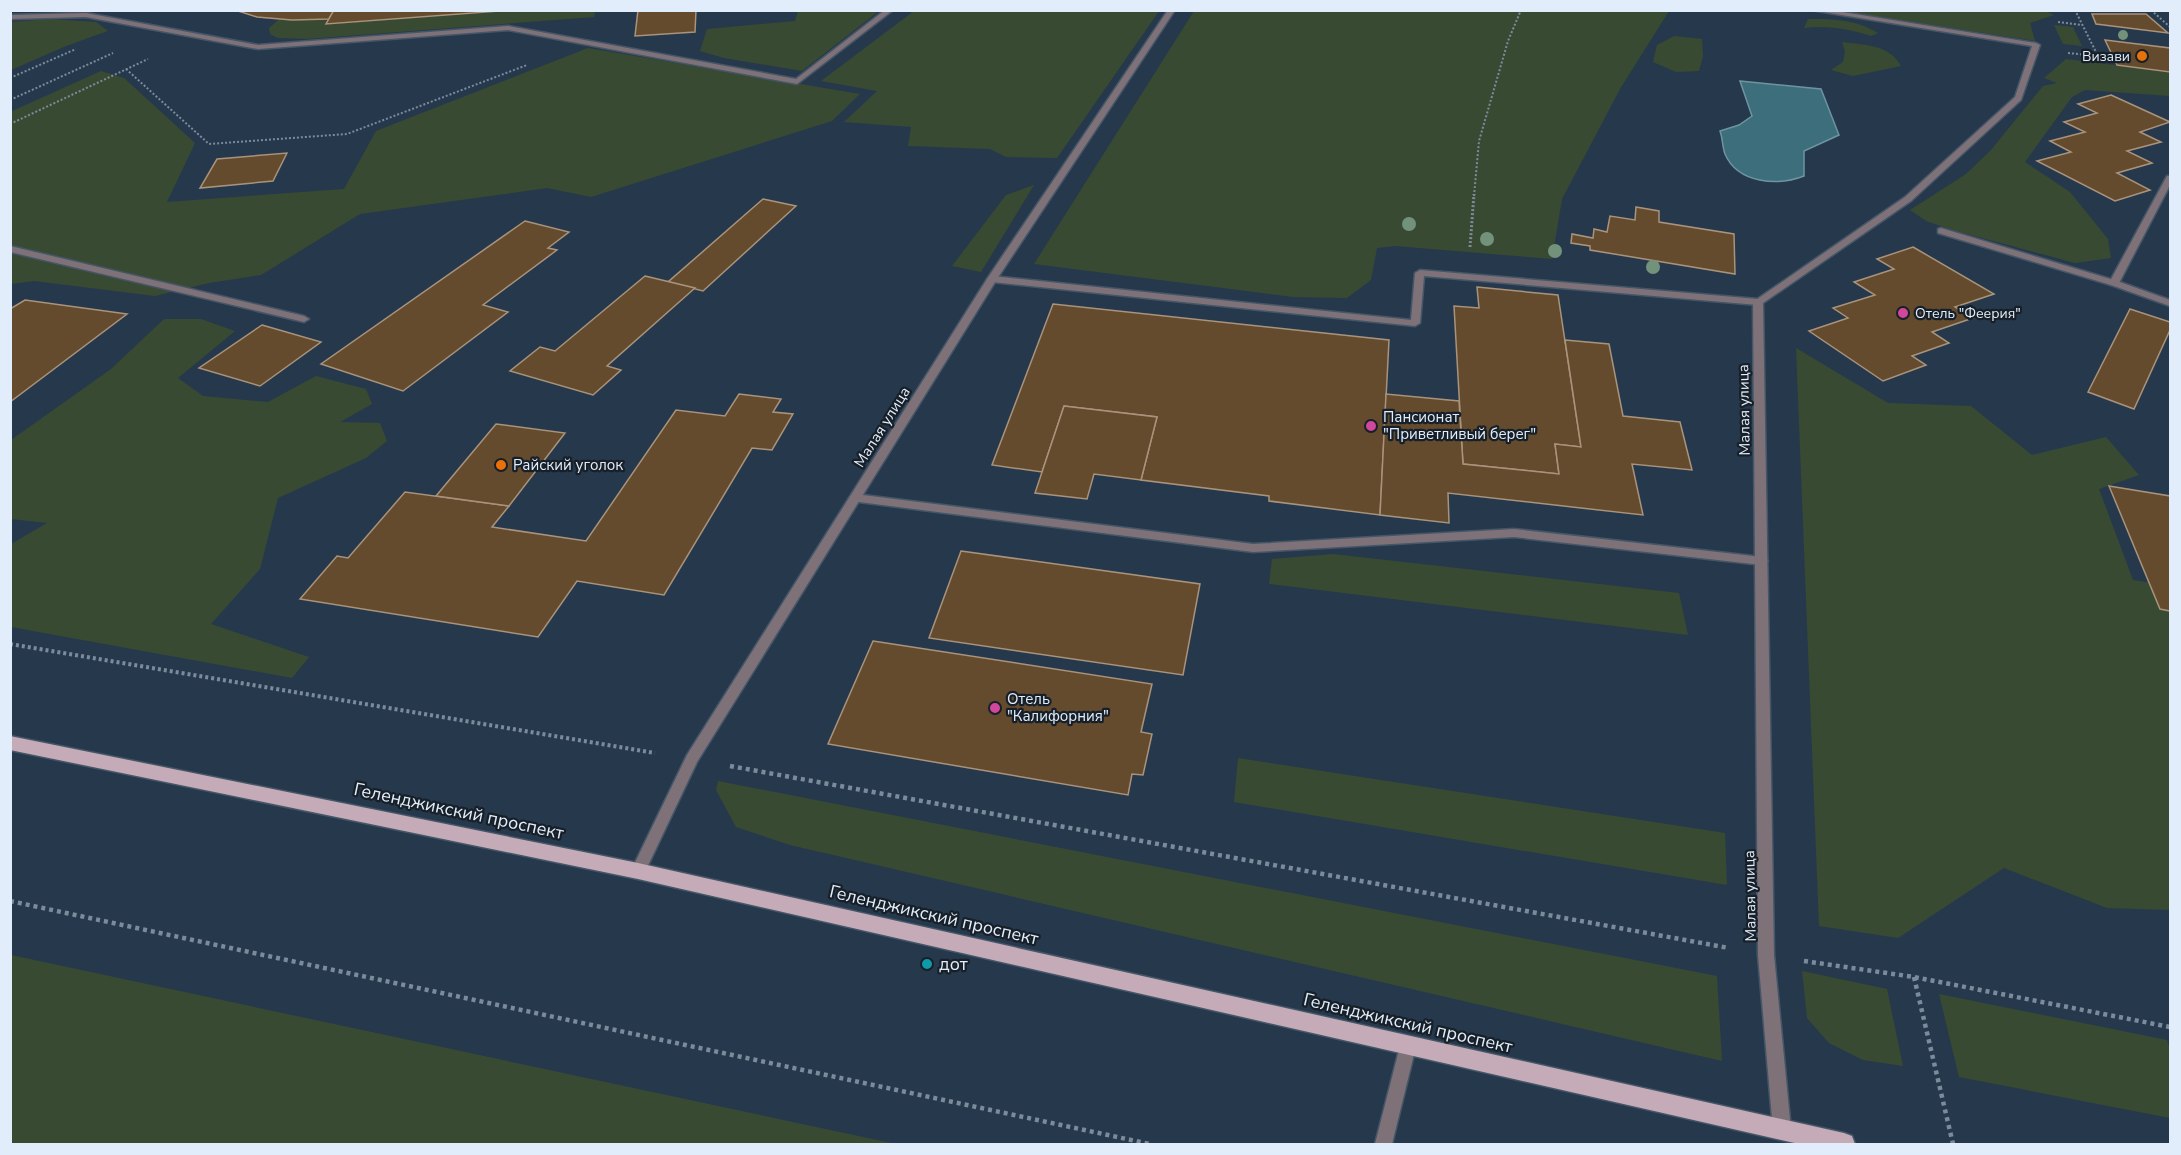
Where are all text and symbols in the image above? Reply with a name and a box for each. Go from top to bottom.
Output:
place label: Визави [2082,47,2130,66]
marker: Визави [2135,49,2149,63]
place label: Отель "Феерия" [1915,304,2021,323]
marker: Отель "Феерия" [1896,306,1910,320]
street label: Малая улица [1733,364,1755,456]
street label: Малая улица [849,383,915,471]
place label: Пансионат "Приветливый берег" [1383,407,1536,444]
marker: Пансионат "Приветливый берег" [1364,419,1378,433]
place label: Райский уголок [513,455,623,475]
marker: Райский уголок [494,458,508,472]
place label: Отель "Калифорния" [1007,689,1109,726]
marker: Отель "Калифорния" [988,701,1002,715]
street label: Геленджикский проспект [352,777,566,845]
street label: Малая улица [1739,850,1761,942]
street label: Геленджикский проспект [827,879,1041,951]
place label: дот [939,952,968,976]
marker: дот [920,957,934,971]
street label: Геленджикский проспект [1301,987,1515,1059]

